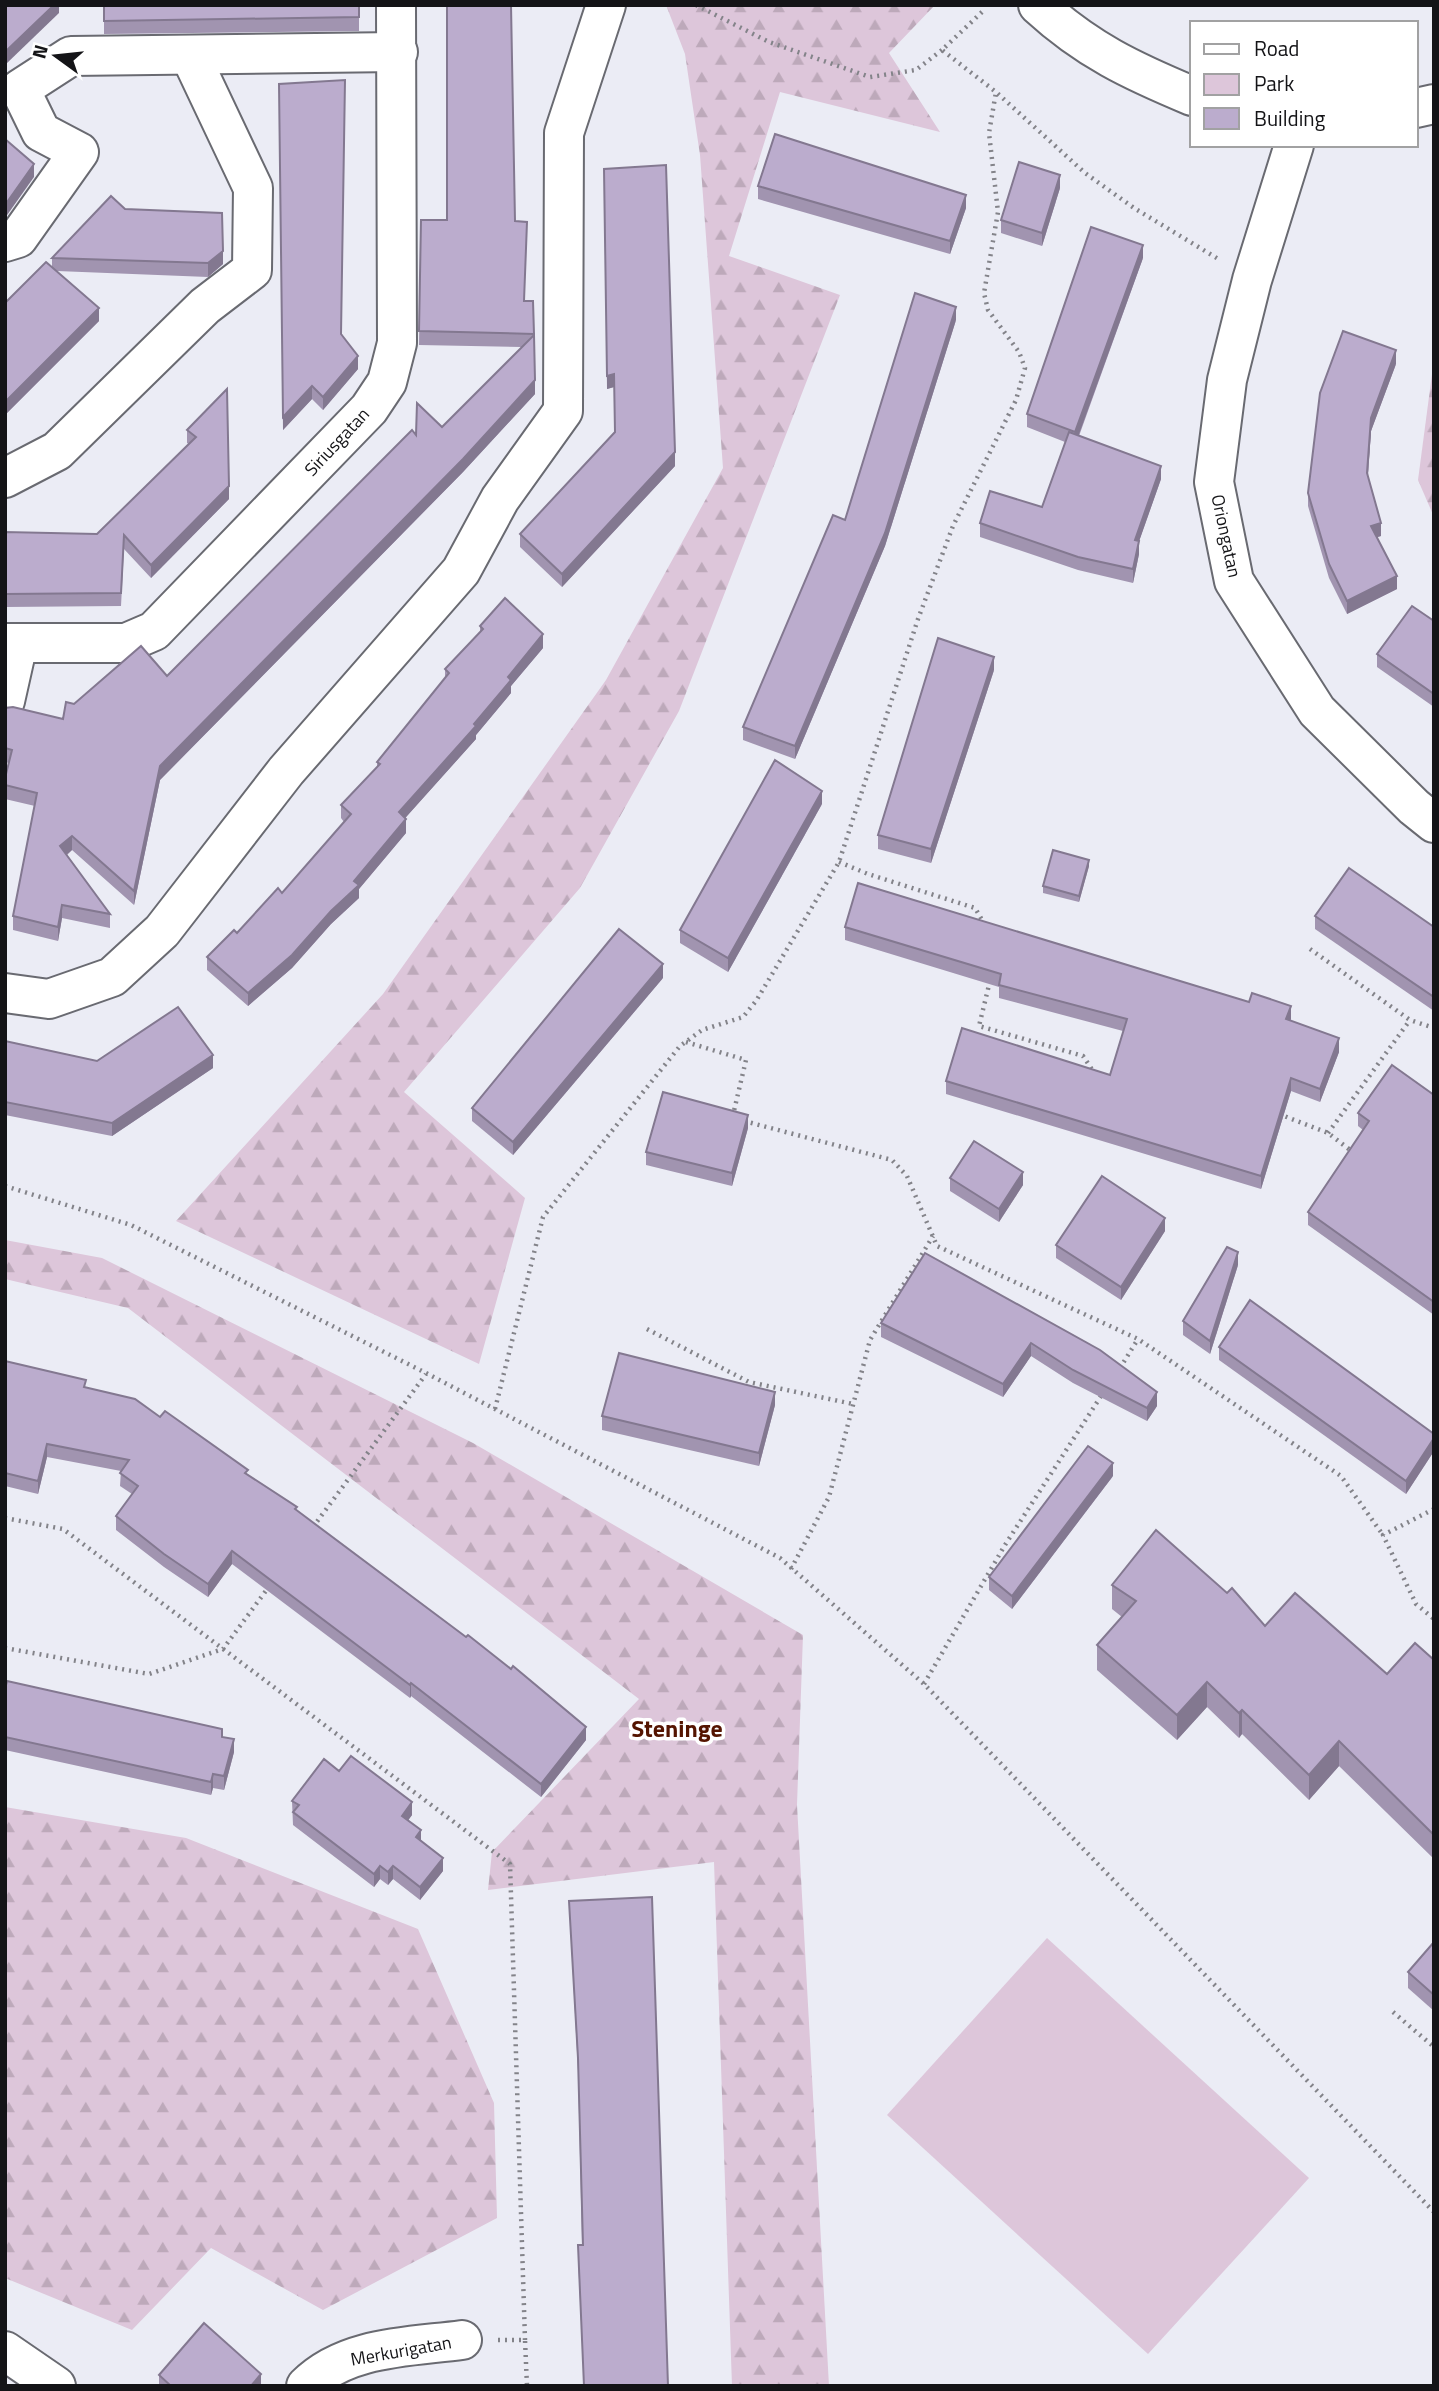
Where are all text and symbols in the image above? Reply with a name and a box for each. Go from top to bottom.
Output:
north arrow [21,21,91,91]
legend [1190,21,1418,147]
text: Road [1254,32,1299,64]
text: N [23,41,55,62]
text: Park [1254,67,1294,99]
text: Building [1254,102,1326,134]
street label: Siriusgatan [298,401,375,482]
street label: Oriongatan [1204,492,1248,580]
district label: Steninge [631,1710,723,1746]
street label: Merkurigatan [348,2328,453,2373]

